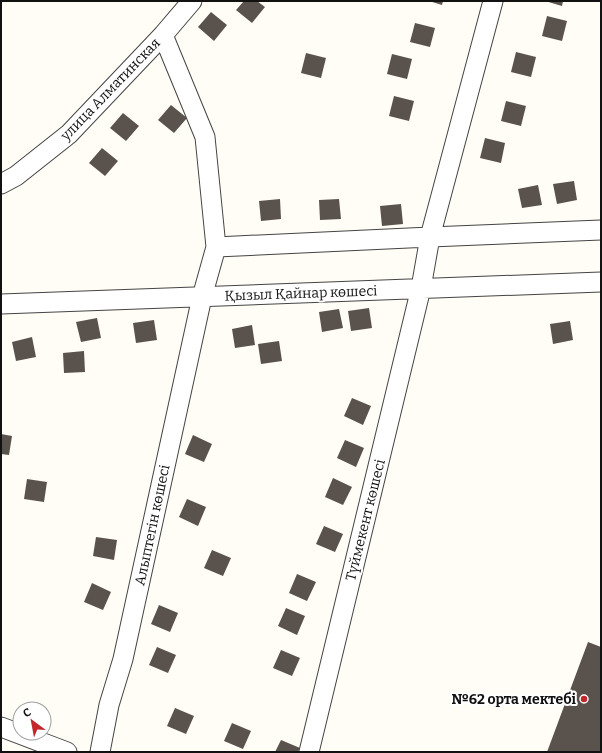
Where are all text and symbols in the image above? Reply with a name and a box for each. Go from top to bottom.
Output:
street label: улица Алматинская [56,34,164,145]
street label: Қызыл Қайнар көшесі [224,282,378,305]
street label: Түймекент көшесі [342,458,389,583]
street label: Алыптегін көшесі [131,463,174,587]
place label: №62 орта мектебі [451,691,577,708]
marker: №62 орта мектебі [579,694,589,704]
north arrow [12,701,52,741]
text: С [21,706,33,720]

